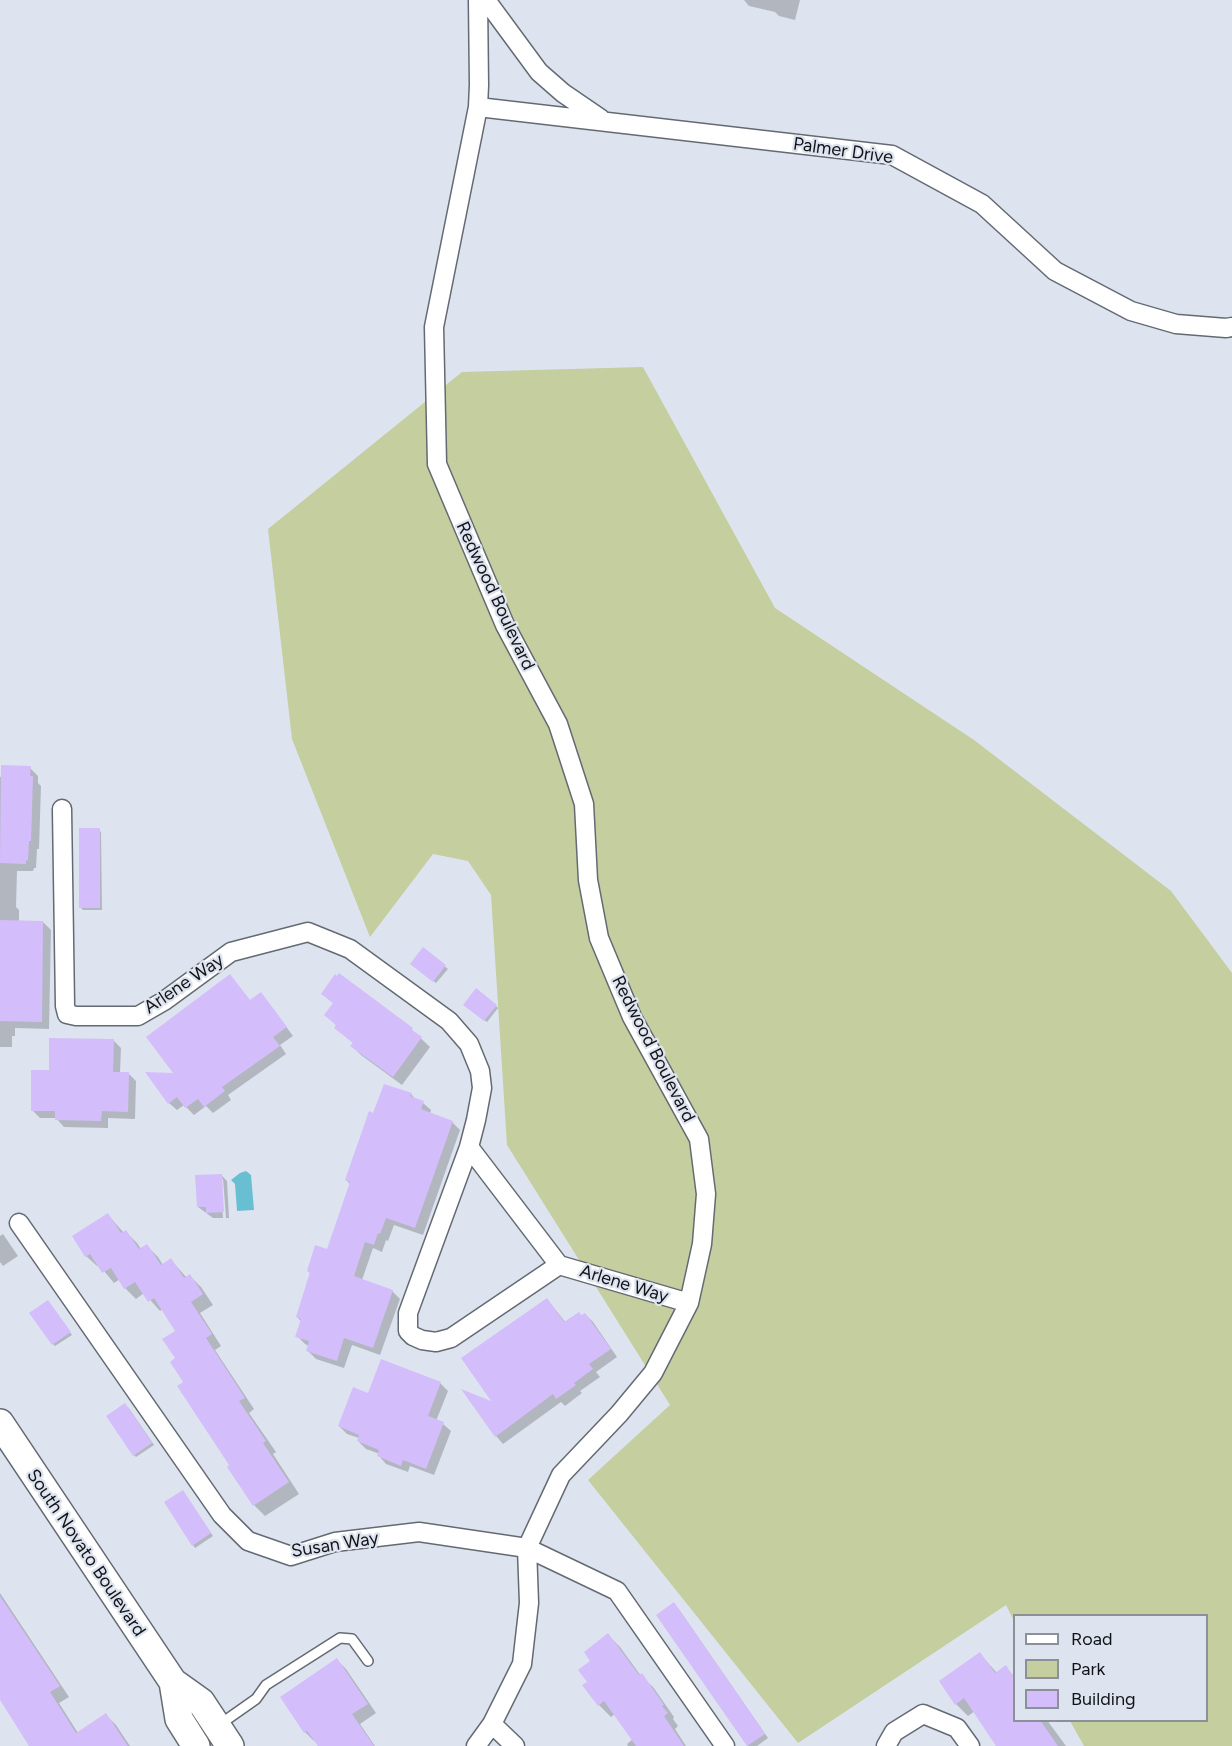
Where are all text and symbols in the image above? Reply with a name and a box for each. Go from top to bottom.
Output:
street label: Palmer Drive [792,133,894,169]
street label: Redwood Boulevard [451,518,539,674]
street label: Arlene Way [140,949,228,1019]
street label: Redwood Boulevard [607,972,699,1126]
street label: Arlene Way [577,1260,671,1308]
street label: South Novato Boulevard [22,1465,150,1641]
street label: Susan Way [290,1527,380,1563]
legend [1013,1614,1208,1722]
text: Road [1071,1628,1112,1650]
text: Park [1071,1658,1105,1680]
text: Building [1071,1688,1136,1710]

